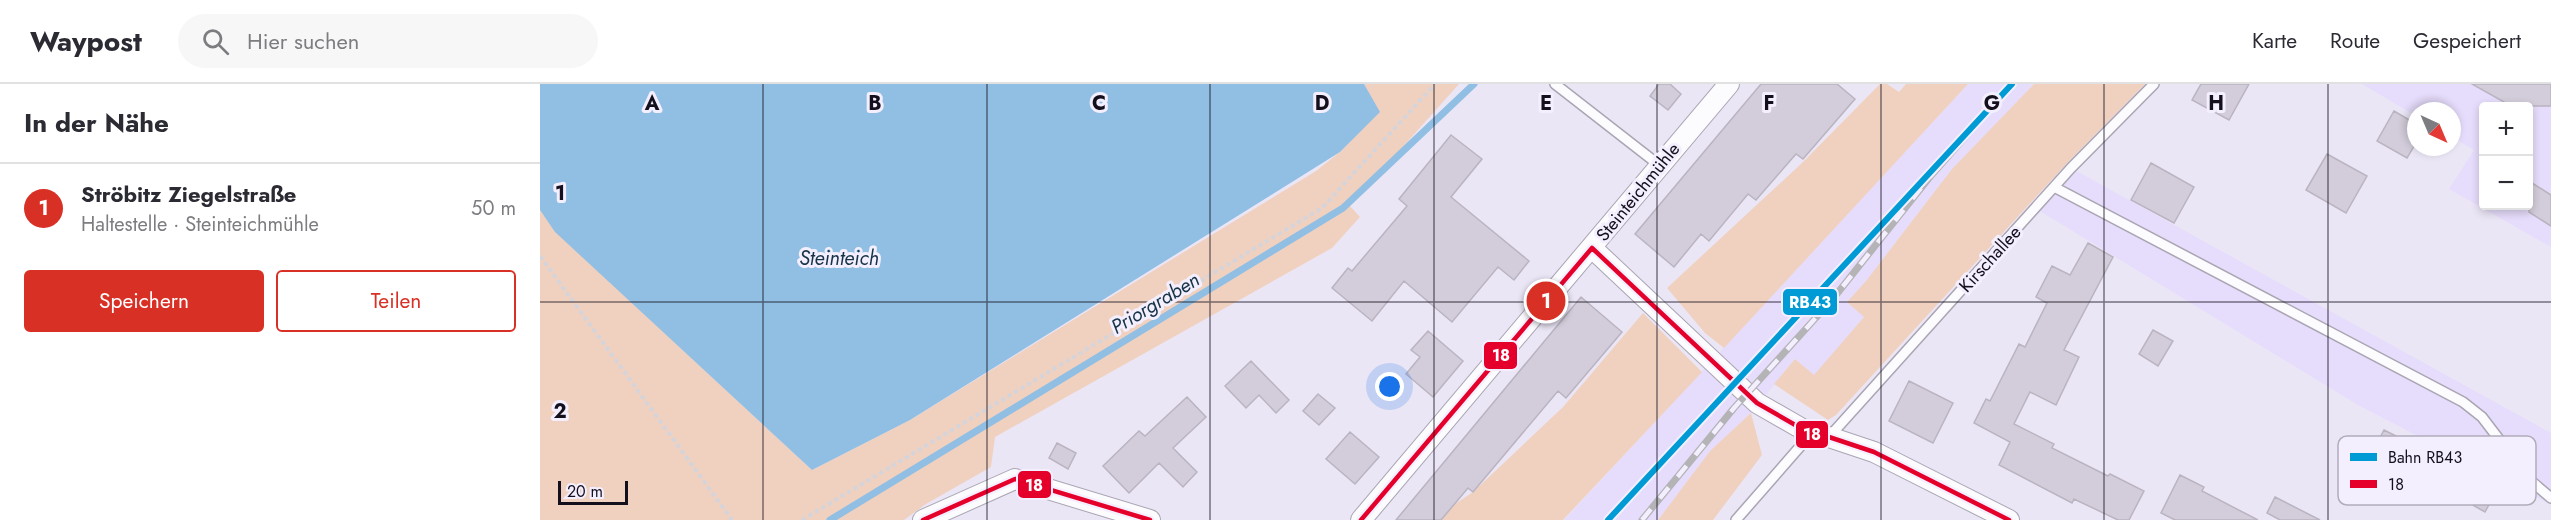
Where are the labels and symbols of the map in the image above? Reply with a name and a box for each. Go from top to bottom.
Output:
text: A [644,89,660,118]
text: B [868,89,882,118]
text: C [1092,89,1106,118]
text: D [1315,89,1329,118]
text: E [1540,89,1552,118]
text: F [1763,89,1775,118]
text: G [1984,89,2000,118]
text: H [2208,89,2224,118]
north arrow [2407,102,2461,156]
street label: Steinteichmühle [1590,137,1686,247]
text: 1 [555,179,565,208]
street label: Kirschallee [1953,220,2027,298]
water label: Steinteich [799,244,879,273]
water label: Priorgraben [1105,266,1205,341]
pin: 1 [1526,278,1566,324]
line badge: RB43 [1782,288,1838,316]
text: RB43 [1789,291,1831,314]
line badge: 18 [1483,341,1518,370]
text: 18 [1492,344,1510,367]
your location [1375,372,1404,401]
text: 2 [553,397,567,426]
line badge: 18 [1795,420,1829,449]
text: 18 [1803,423,1821,446]
legend [2338,436,2536,505]
text: Bahn RB43 [2388,446,2462,469]
line badge: 18 [1017,470,1052,499]
text: 18 [2388,473,2404,496]
text: 18 [1025,474,1043,497]
scale bar [558,478,628,506]

